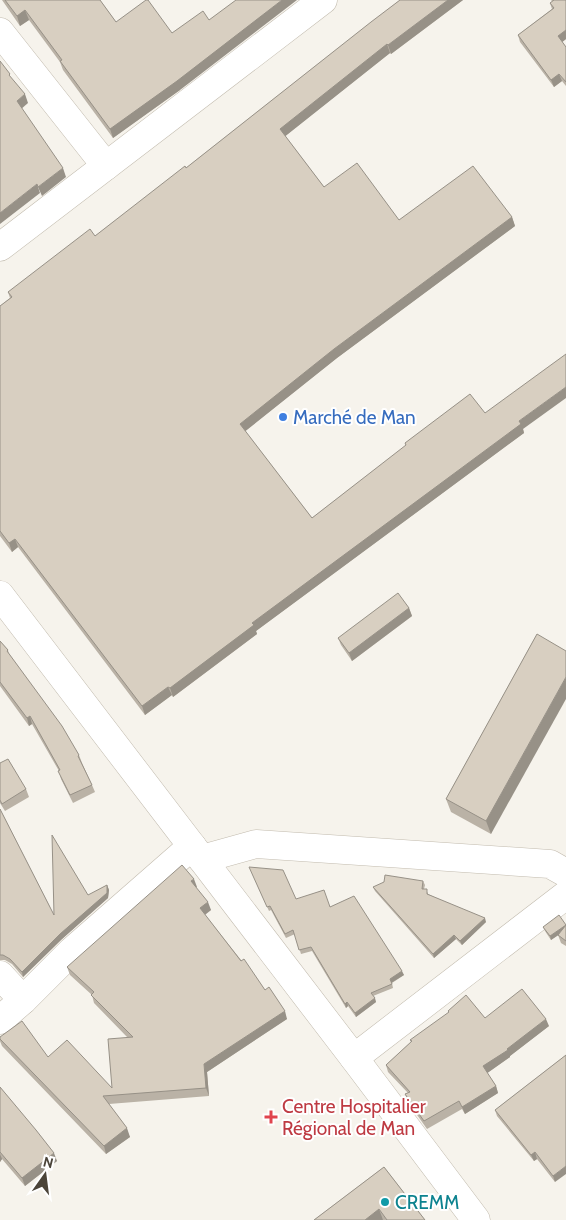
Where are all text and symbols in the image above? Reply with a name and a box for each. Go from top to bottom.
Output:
place label: Marché de Man [293,406,416,429]
marker: Marché de Man [277,411,289,423]
place label: Centre Hospitalier Régional de Man [282,1095,426,1140]
marker: Centre Hospitalier Régional de Man [264,1110,278,1124]
north arrow [20,1150,70,1200]
text: N [41,1152,55,1172]
place label: CREMM [395,1191,460,1214]
marker: CREMM [379,1196,391,1208]

